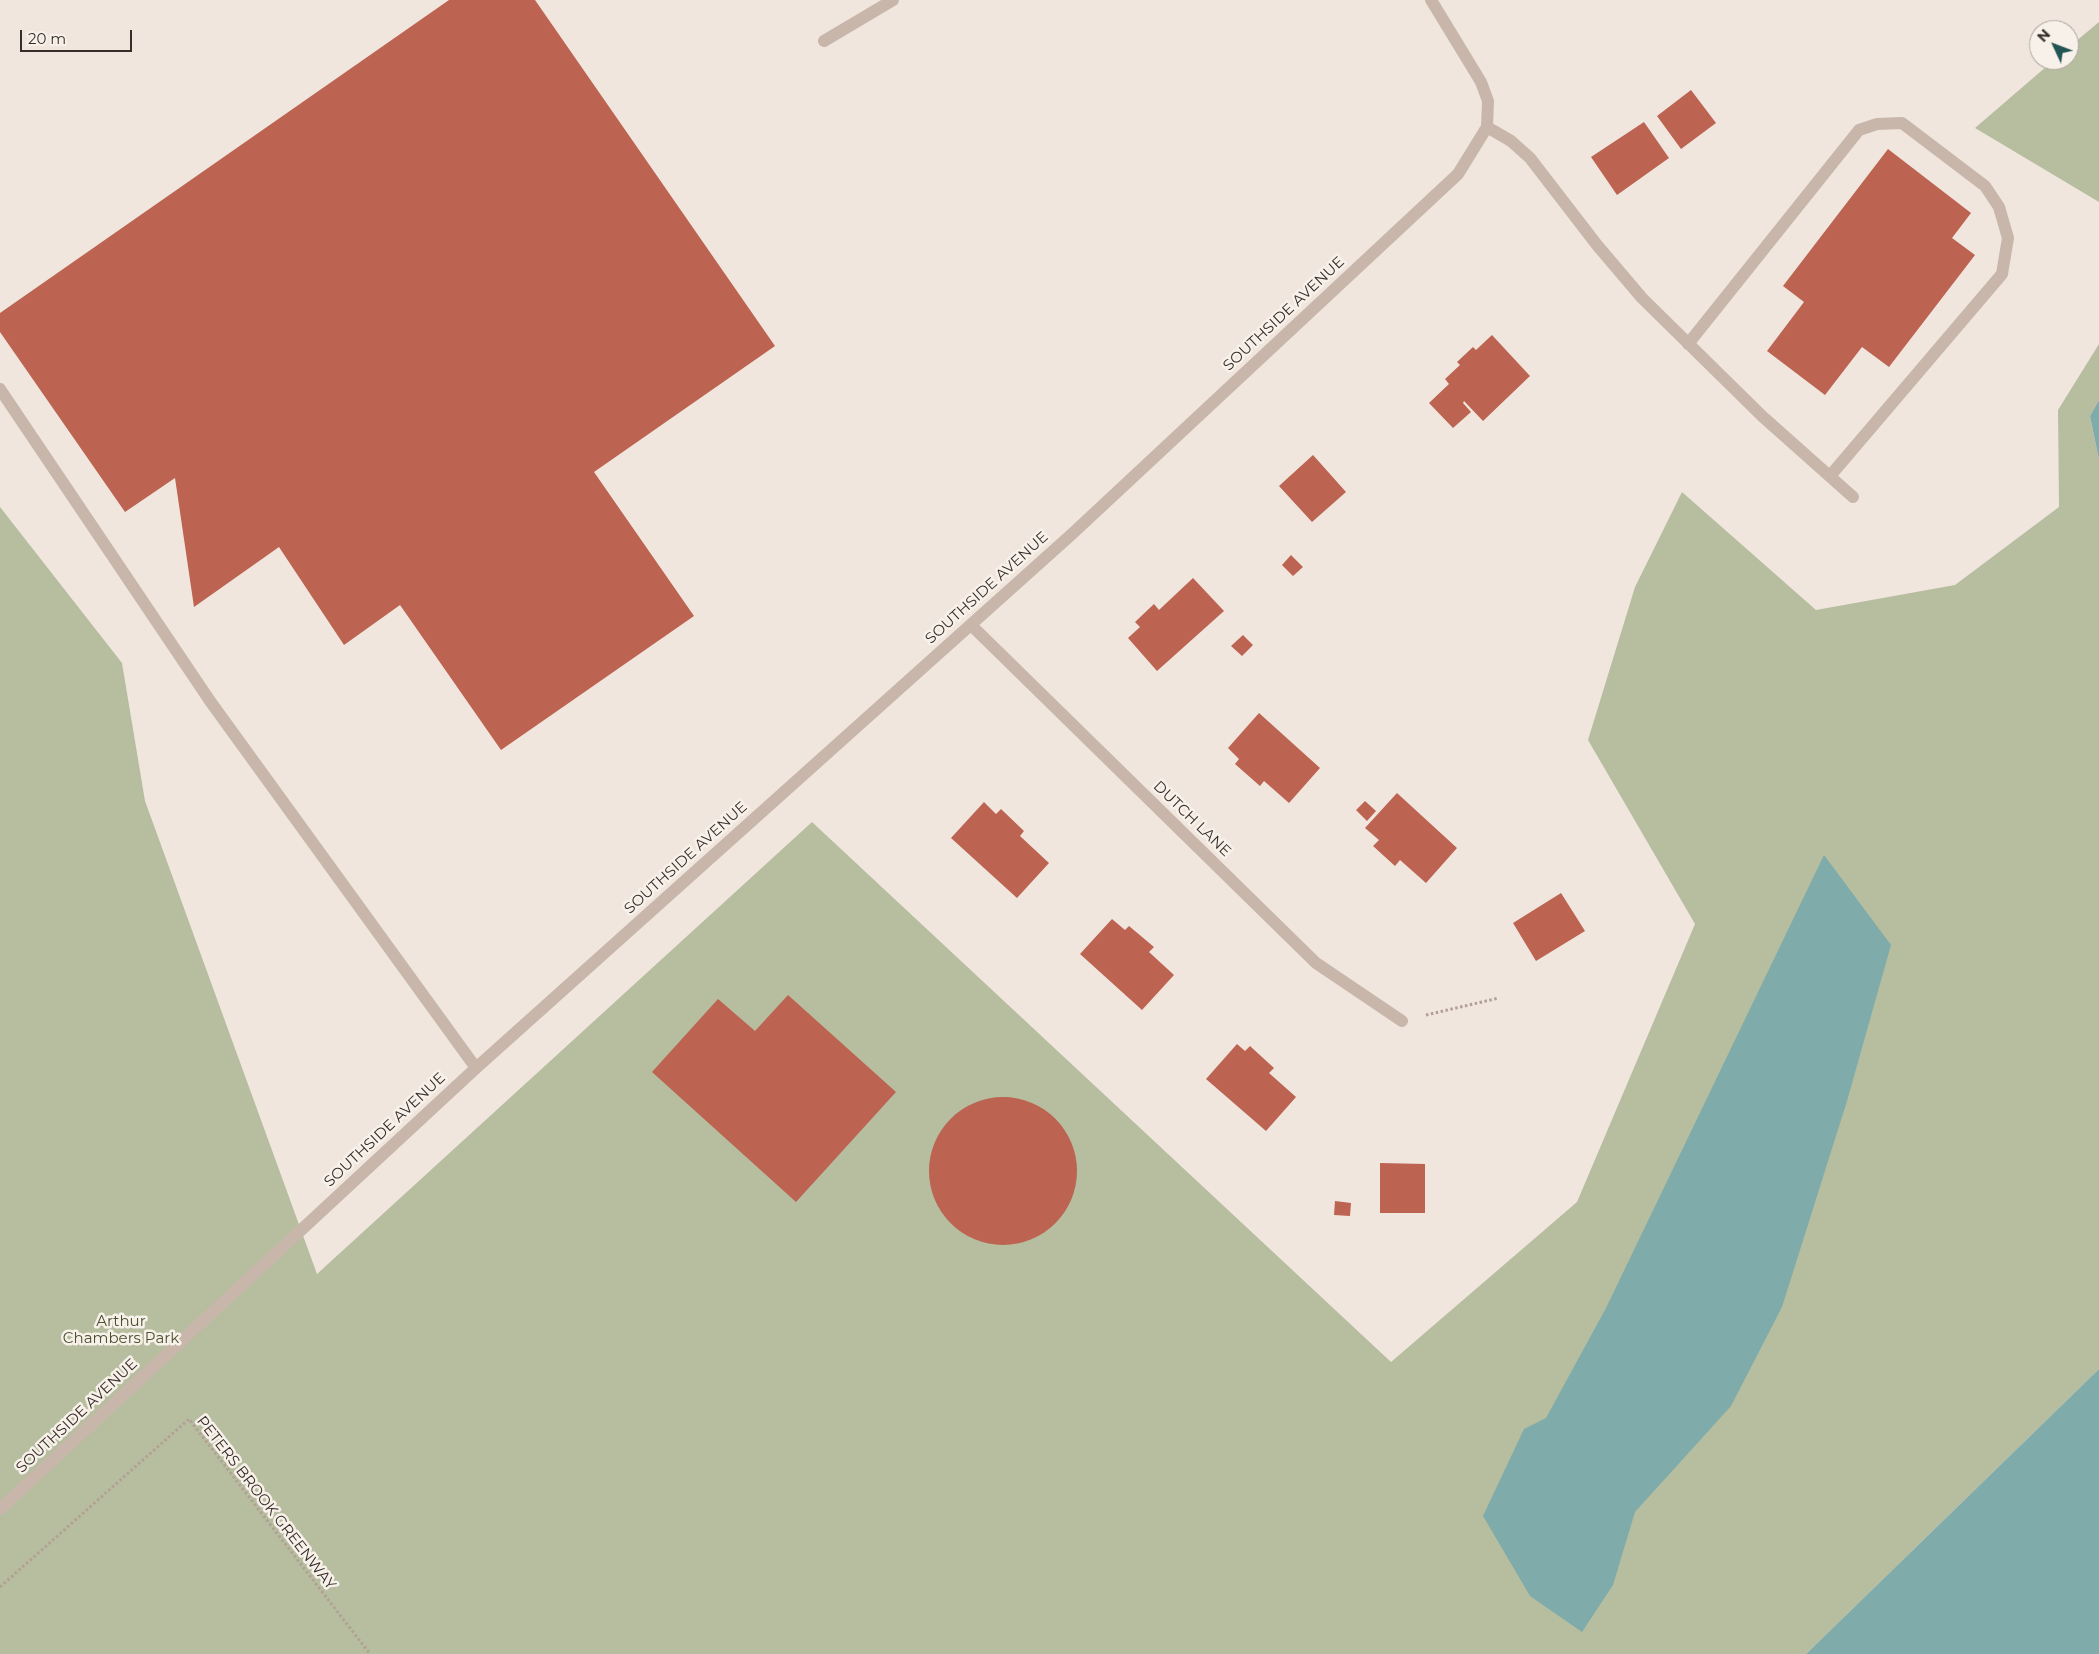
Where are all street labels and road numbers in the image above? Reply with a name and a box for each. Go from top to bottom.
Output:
street label: SOUTHSIDE AVENUE [1220,253,1348,375]
street label: SOUTHSIDE AVENUE [922,528,1052,648]
street label: DUTCH LANE [1149,777,1235,861]
street label: SOUTHSIDE AVENUE [621,798,751,918]
street label: SOUTHSIDE AVENUE [321,1069,449,1191]
street label: SOUTHSIDE AVENUE [13,1355,141,1477]
street label: PETERS BROOK GREENWAY [193,1413,339,1593]

